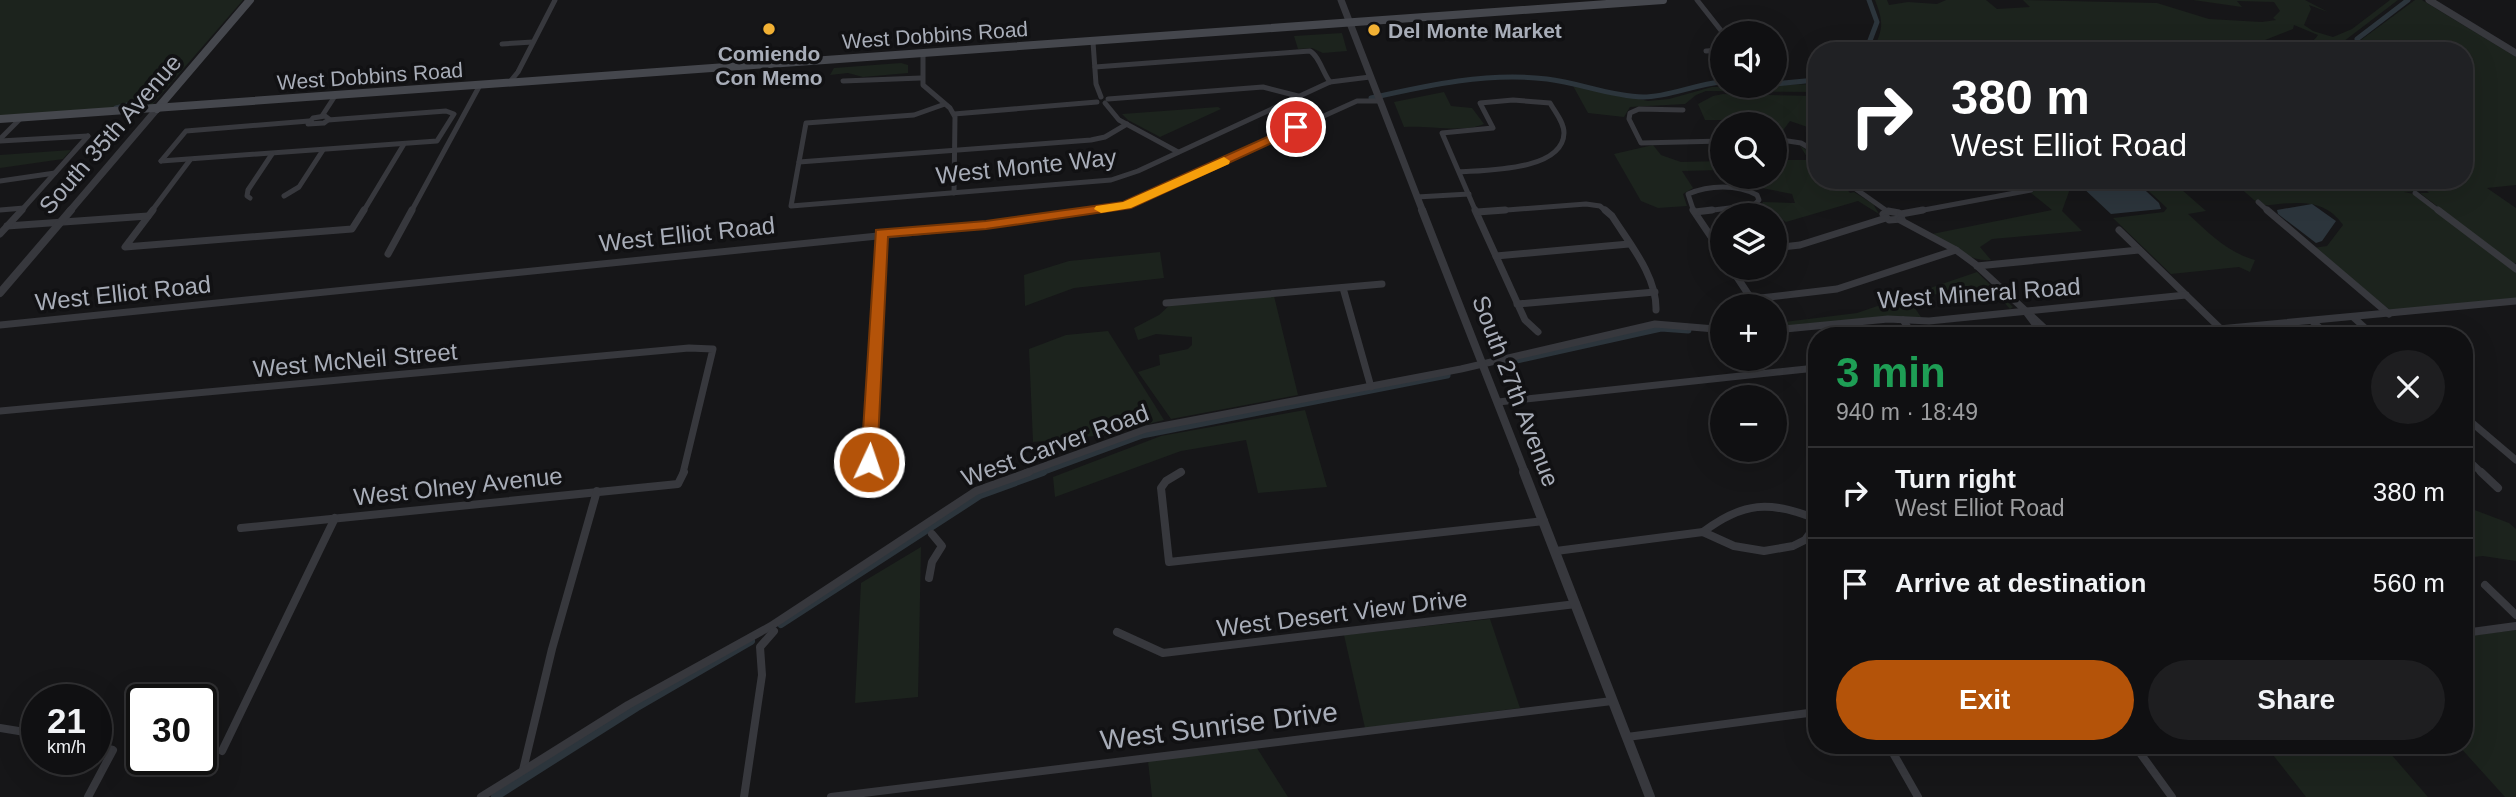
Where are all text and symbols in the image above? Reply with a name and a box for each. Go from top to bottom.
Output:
street label: West Dobbins Road [841,17,1029,53]
place label: Del Monte Market [1388,19,1562,42]
marker: Comiendo Con Memo [761,21,777,37]
map controls [1710,21,1787,462]
button: sound [1710,21,1787,98]
marker: Del Monte Market [1366,22,1382,38]
place label: Comiendo Con Memo [715,42,823,89]
street label: South 35th Avenue [33,49,187,219]
street label: West Dobbins Road [276,58,464,94]
icon: right [1836,70,1927,161]
text: 380 m [1951,70,2090,124]
pin [1266,97,1326,157]
icon: arrive [1277,108,1315,146]
button: search [1710,112,1787,189]
text: West Elliot Road [1951,127,2187,163]
street label: West Monte Way [934,143,1118,189]
button: layers [1710,203,1787,280]
street label: West Elliot Road [598,211,776,257]
street label: West Elliot Road [34,270,212,316]
street label: West Mineral Road [1876,272,2082,314]
street label: South 27th Avenue [1467,292,1565,490]
button: + [1710,294,1787,371]
street label: West McNeil Street [252,338,459,382]
text: 3 min [1836,349,1946,396]
button: close [2371,350,2445,424]
button: − [1710,385,1787,462]
street label: West Carver Road [958,399,1152,491]
text: 940 m · 18:49 [1836,399,1978,425]
position arrow [832,425,906,499]
street label: West Olney Avenue [352,462,564,510]
text: Turn right [1895,464,2016,494]
icon: right [1836,474,1874,512]
text: 380 m [2373,477,2445,507]
text: West Elliot Road [1895,495,2065,521]
icon: arrive [1836,565,1874,603]
text: Arrive at destination [1895,568,2146,598]
text: 560 m [2373,568,2445,598]
street label: West Desert View Drive [1215,584,1469,642]
button: Exit [1836,660,2134,740]
button: Share [2148,660,2445,740]
speed limit sign: 30 [126,684,217,775]
street label: West Sunrise Drive [1098,696,1340,756]
text: 21 [47,701,86,740]
text: km/h [47,737,86,757]

